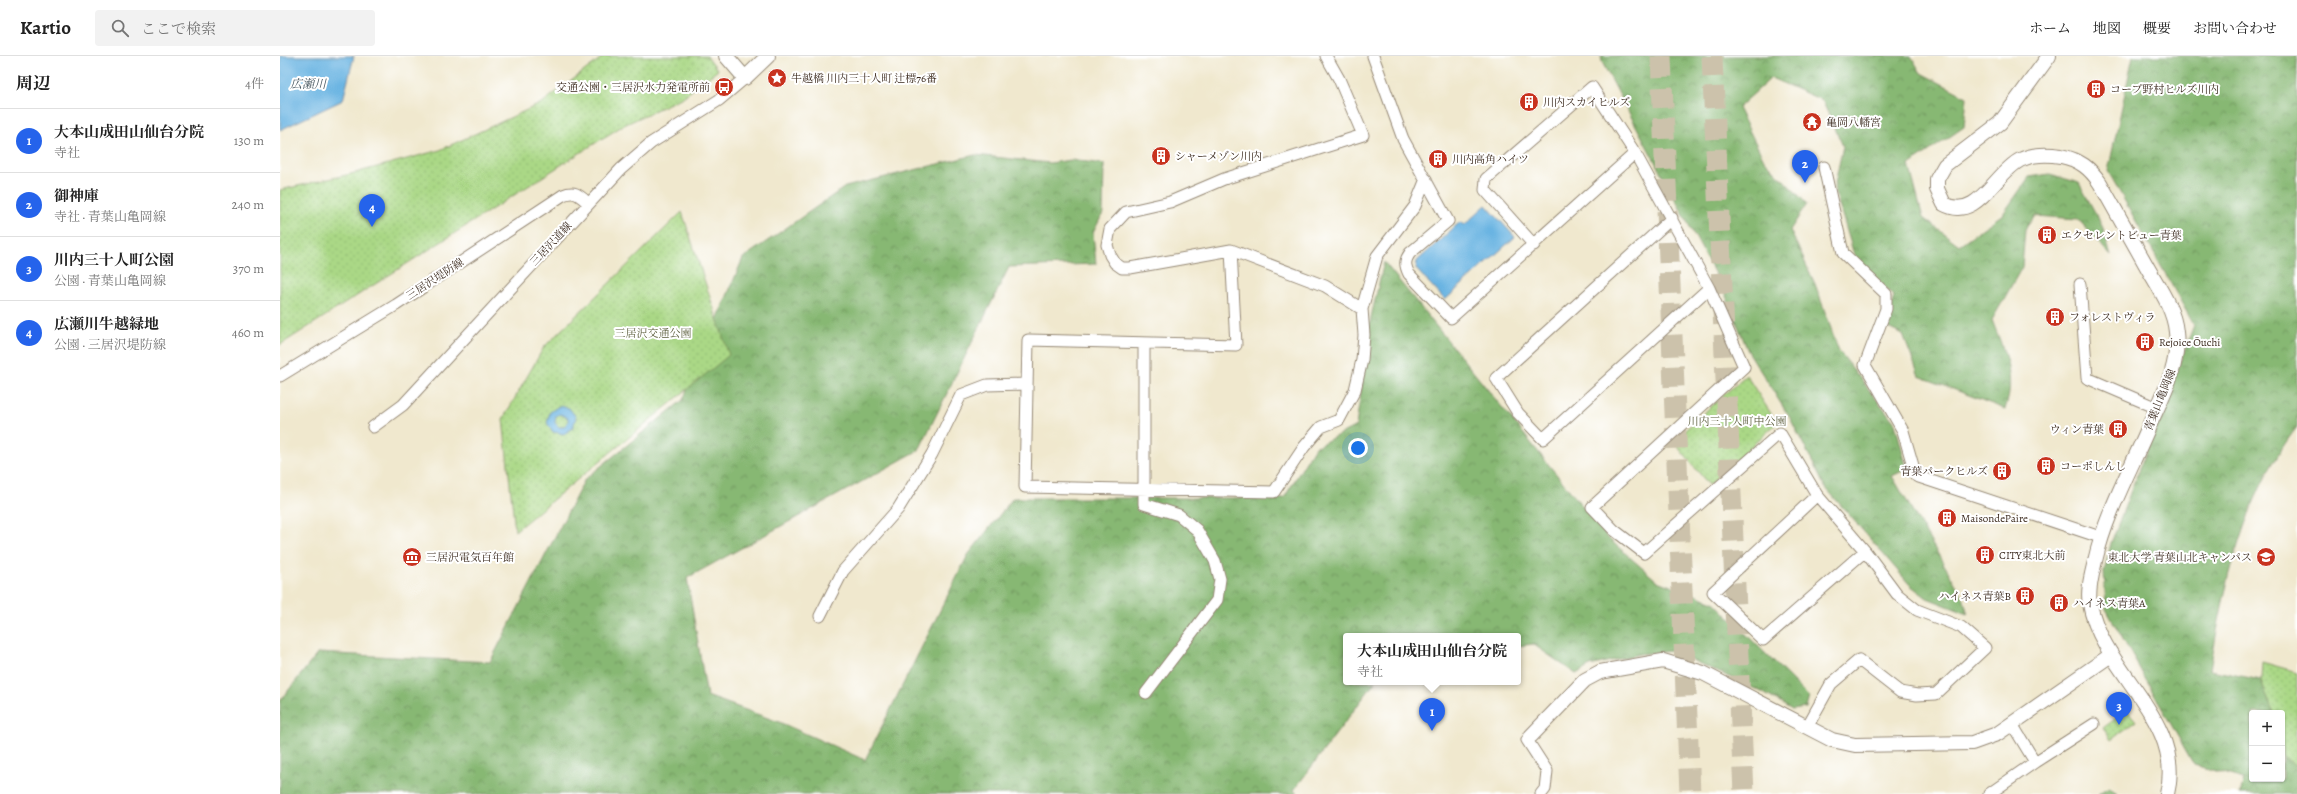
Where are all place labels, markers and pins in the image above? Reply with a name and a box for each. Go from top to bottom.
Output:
place icon: 牛越橋 川内三十人町 辻標76番 [766,67,788,89]
place label: 牛越橋 川内三十人町 辻標76番 [791,71,937,86]
bus stop icon: 交通公園・三居沢水力発電所前 [713,76,735,98]
building icon: コープ野村ヒルズ川内 [2085,78,2107,100]
place label: 交通公園・三居沢水力発電所前 [556,80,710,95]
place label: コープ野村ヒルズ川内 [2110,82,2219,97]
building icon: 川内スカイヒルズ [1518,91,1540,113]
place label: 川内スカイヒルズ [1543,95,1630,110]
temple icon: 亀岡八幡宮 [1801,111,1823,133]
place label: 亀岡八幡宮 [1826,115,1881,130]
building icon: シャーメゾン川内 [1150,145,1172,167]
building icon: 川内高角ハイツ [1427,148,1449,170]
place label: シャーメゾン川内 [1175,149,1262,164]
pin: 2 [1792,150,1818,183]
place label: 川内高角ハイツ [1452,152,1529,167]
pin: 4 [359,194,385,227]
building icon: エクセレントビュー青葉 [2036,224,2058,246]
place label: エクセレントビュー青葉 [2061,228,2182,243]
building icon: フォレストヴィラ [2044,306,2066,328]
place label: フォレストヴィラ [2069,310,2155,325]
building icon: Rejoice Ōuchi [2134,331,2156,353]
place label: Rejoice Ōuchi [2159,335,2220,350]
building icon: ウィン青葉 [2107,418,2129,440]
place label: ウィン青葉 [2050,422,2104,437]
building icon: コーポしんし [2035,455,2057,477]
place label: コーポしんし [2060,459,2126,474]
building icon: 青葉パークヒルズ [1991,460,2013,482]
place label: 青葉パークヒルズ [1900,464,1988,479]
building icon: MaisondePaire [1936,507,1958,529]
place label: MaisondePaire [1961,511,2028,526]
building icon: CITY東北大前 [1974,544,1996,566]
museum icon: 三居沢電気百年館 [401,546,423,568]
school or university icon: 東北大学 青葉山北キャンパス [2255,546,2277,568]
place label: CITY東北大前 [1999,548,2066,563]
place label: 三居沢電気百年館 [426,550,514,565]
place label: 東北大学 青葉山北キャンパス [2108,550,2252,565]
building icon: ハイネス青葉B [2014,585,2036,607]
place label: ハイネス青葉B [1939,589,2011,604]
building icon: ハイネス青葉A [2048,592,2070,614]
place label: ハイネス青葉A [2073,596,2146,611]
pin: 3 [2106,692,2132,725]
pin: 1 [1419,698,1445,731]

